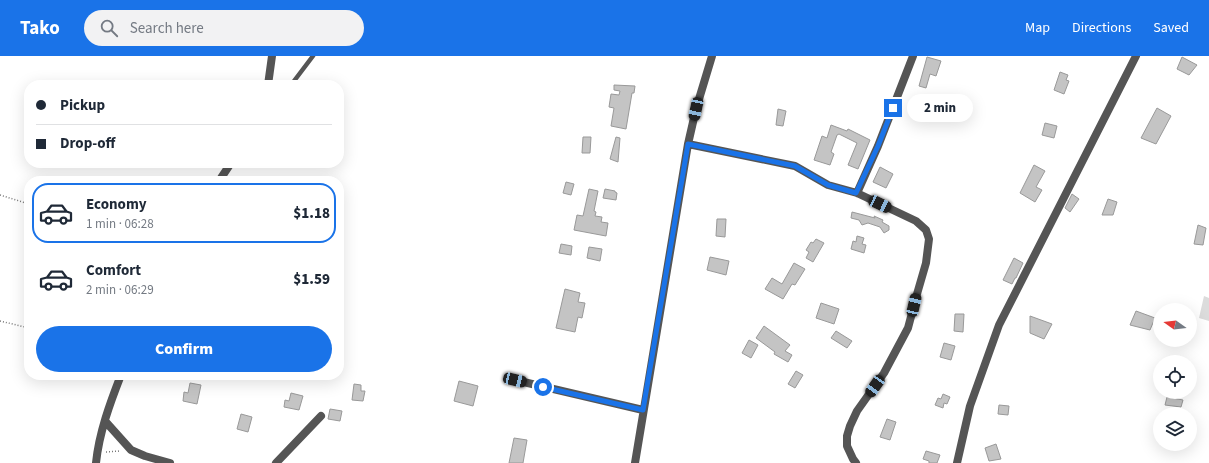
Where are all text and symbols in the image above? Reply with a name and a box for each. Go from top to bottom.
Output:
search box [84,10,364,46]
text: Tako [20,15,60,42]
icon: search [98,17,120,39]
text: Search here [130,18,204,39]
text: Map [1025,18,1050,38]
text: Directions [1072,18,1131,38]
text: Saved [1153,18,1189,38]
callout: 2 min [907,94,973,122]
text: Pickup [60,95,105,116]
car [688,96,704,122]
route end [884,99,902,117]
text: 2 min [924,99,956,117]
text: Drop-off [60,133,115,154]
car [867,193,893,215]
text: Economy [86,194,147,215]
icon: car [38,195,74,231]
text: $1.18 [293,203,330,224]
text: 1 min · 06:28 [86,215,154,233]
text: Comfort [86,260,141,281]
icon: car [38,261,74,297]
text: $1.59 [293,269,330,290]
text: 2 min · 06:29 [86,281,154,299]
car [905,292,923,318]
north arrow [1153,303,1197,347]
map controls [1153,303,1197,451]
button: Confirm [36,326,332,372]
button: locate [1153,355,1197,399]
car [502,371,528,389]
car [863,373,887,399]
route start [534,378,552,396]
button: layers [1153,407,1197,451]

